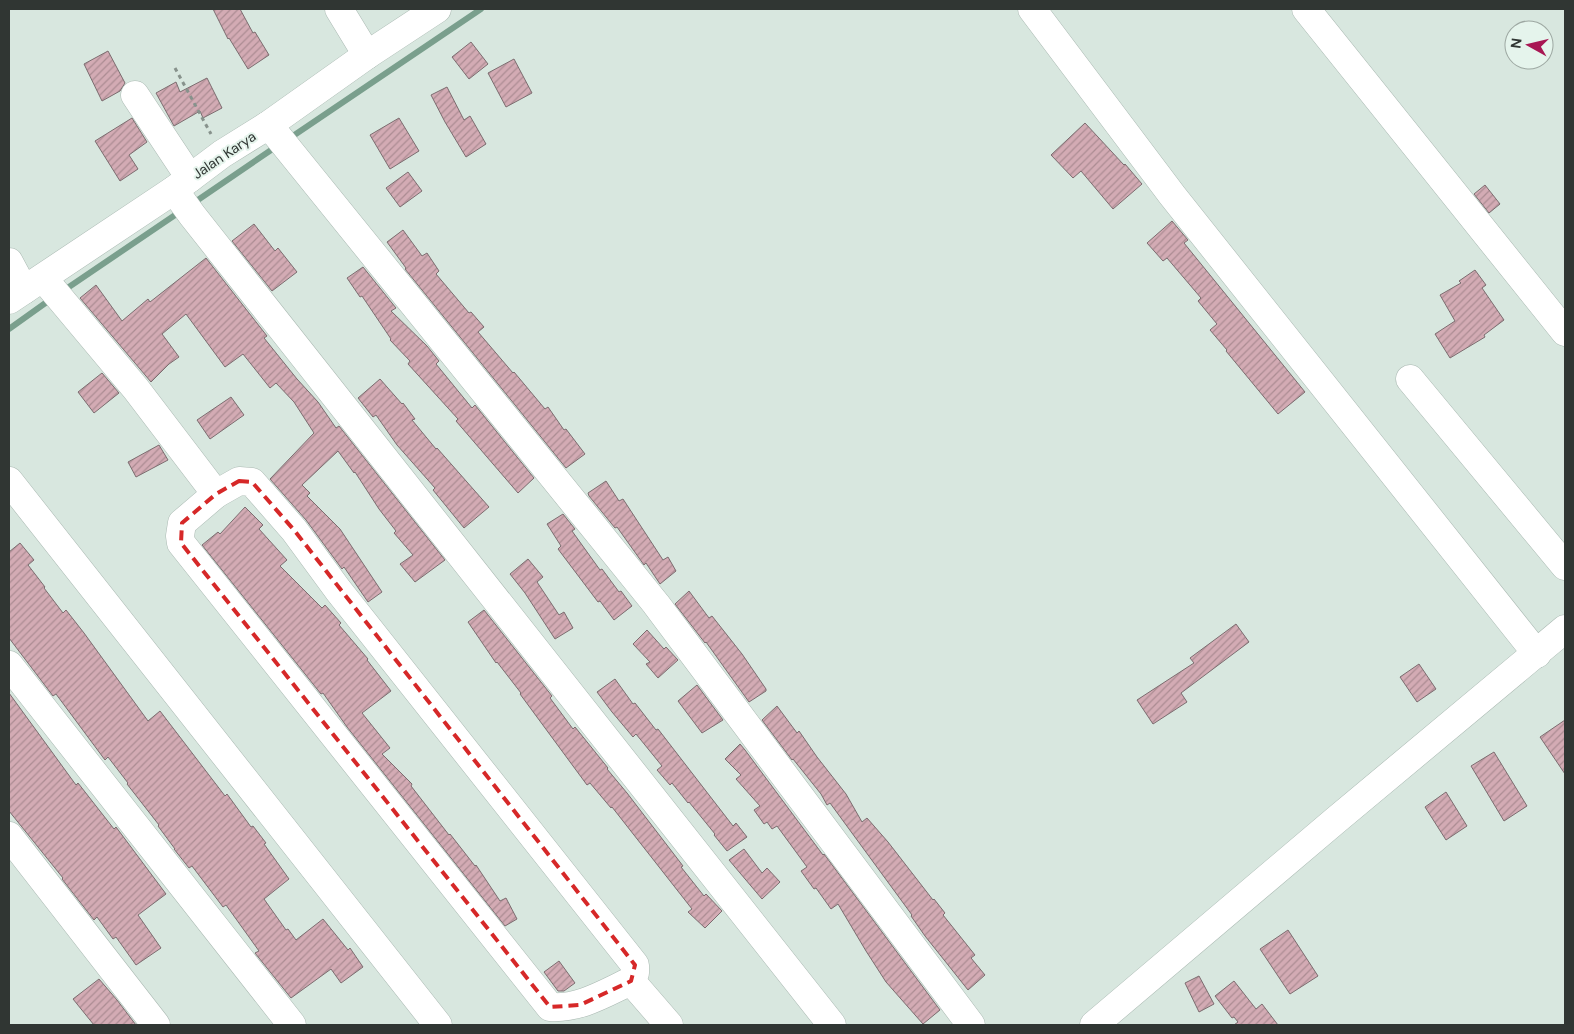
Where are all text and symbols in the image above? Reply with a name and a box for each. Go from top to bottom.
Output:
north arrow [1504,20,1554,70]
text: N [1507,37,1526,50]
street label: Jalan Karya [189,127,259,183]

